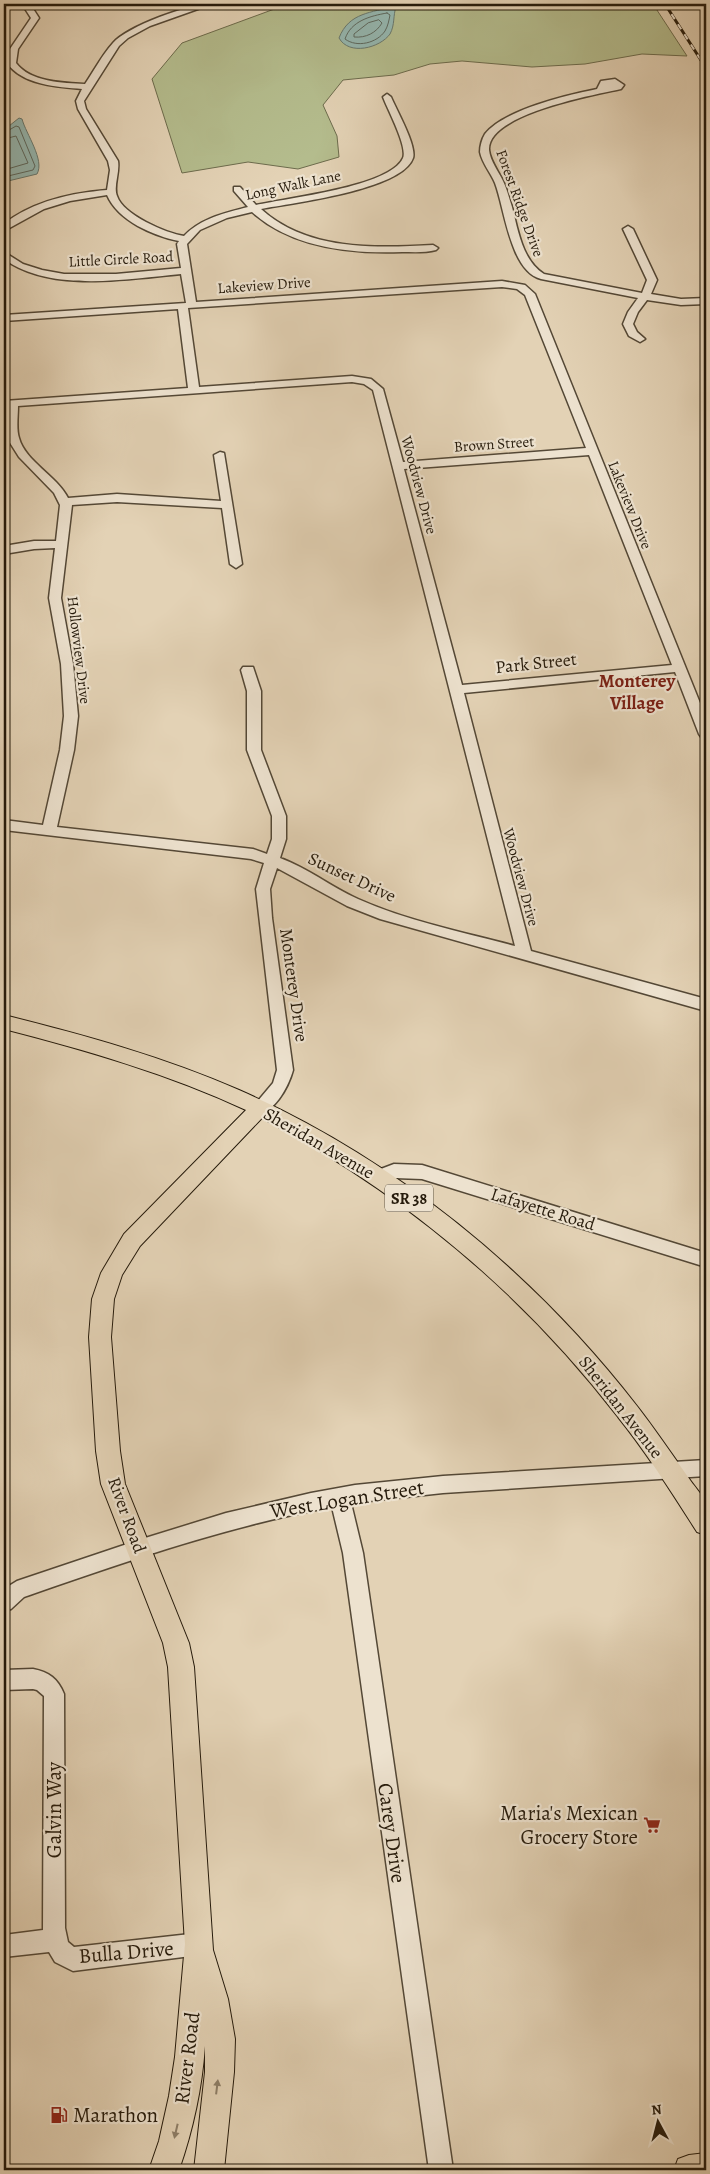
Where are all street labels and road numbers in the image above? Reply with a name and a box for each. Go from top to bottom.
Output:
street label: Forest Ridge Drive [491,147,549,260]
street label: Long Walk Lane [243,165,343,205]
street label: Little Circle Road [68,246,175,272]
street label: Lakeview Drive [217,272,312,298]
street label: Brown Street [453,431,535,457]
street label: Woodview Drive [396,433,442,536]
street label: Lakeview Drive [603,458,657,552]
street label: Hollowview Drive [62,595,96,705]
street label: Park Street [494,647,578,679]
street label: Woodview Drive [498,825,544,928]
street label: Sunset Drive [304,846,400,908]
street label: Monterey Drive [274,927,314,1043]
street label: Sheridan Avenue [259,1102,379,1184]
street label: Lafayette Road [488,1182,599,1236]
road number: SR 38 [385,1184,433,1212]
street label: Sheridan Avenue [573,1351,669,1463]
street label: River Road [102,1473,152,1557]
street label: West Logan Street [267,1473,426,1525]
street label: Galvin Way [40,1761,68,1858]
street label: Carey Drive [371,1781,413,1885]
street label: Bulla Drive [77,1934,175,1970]
street label: River Road [167,2009,207,2106]

